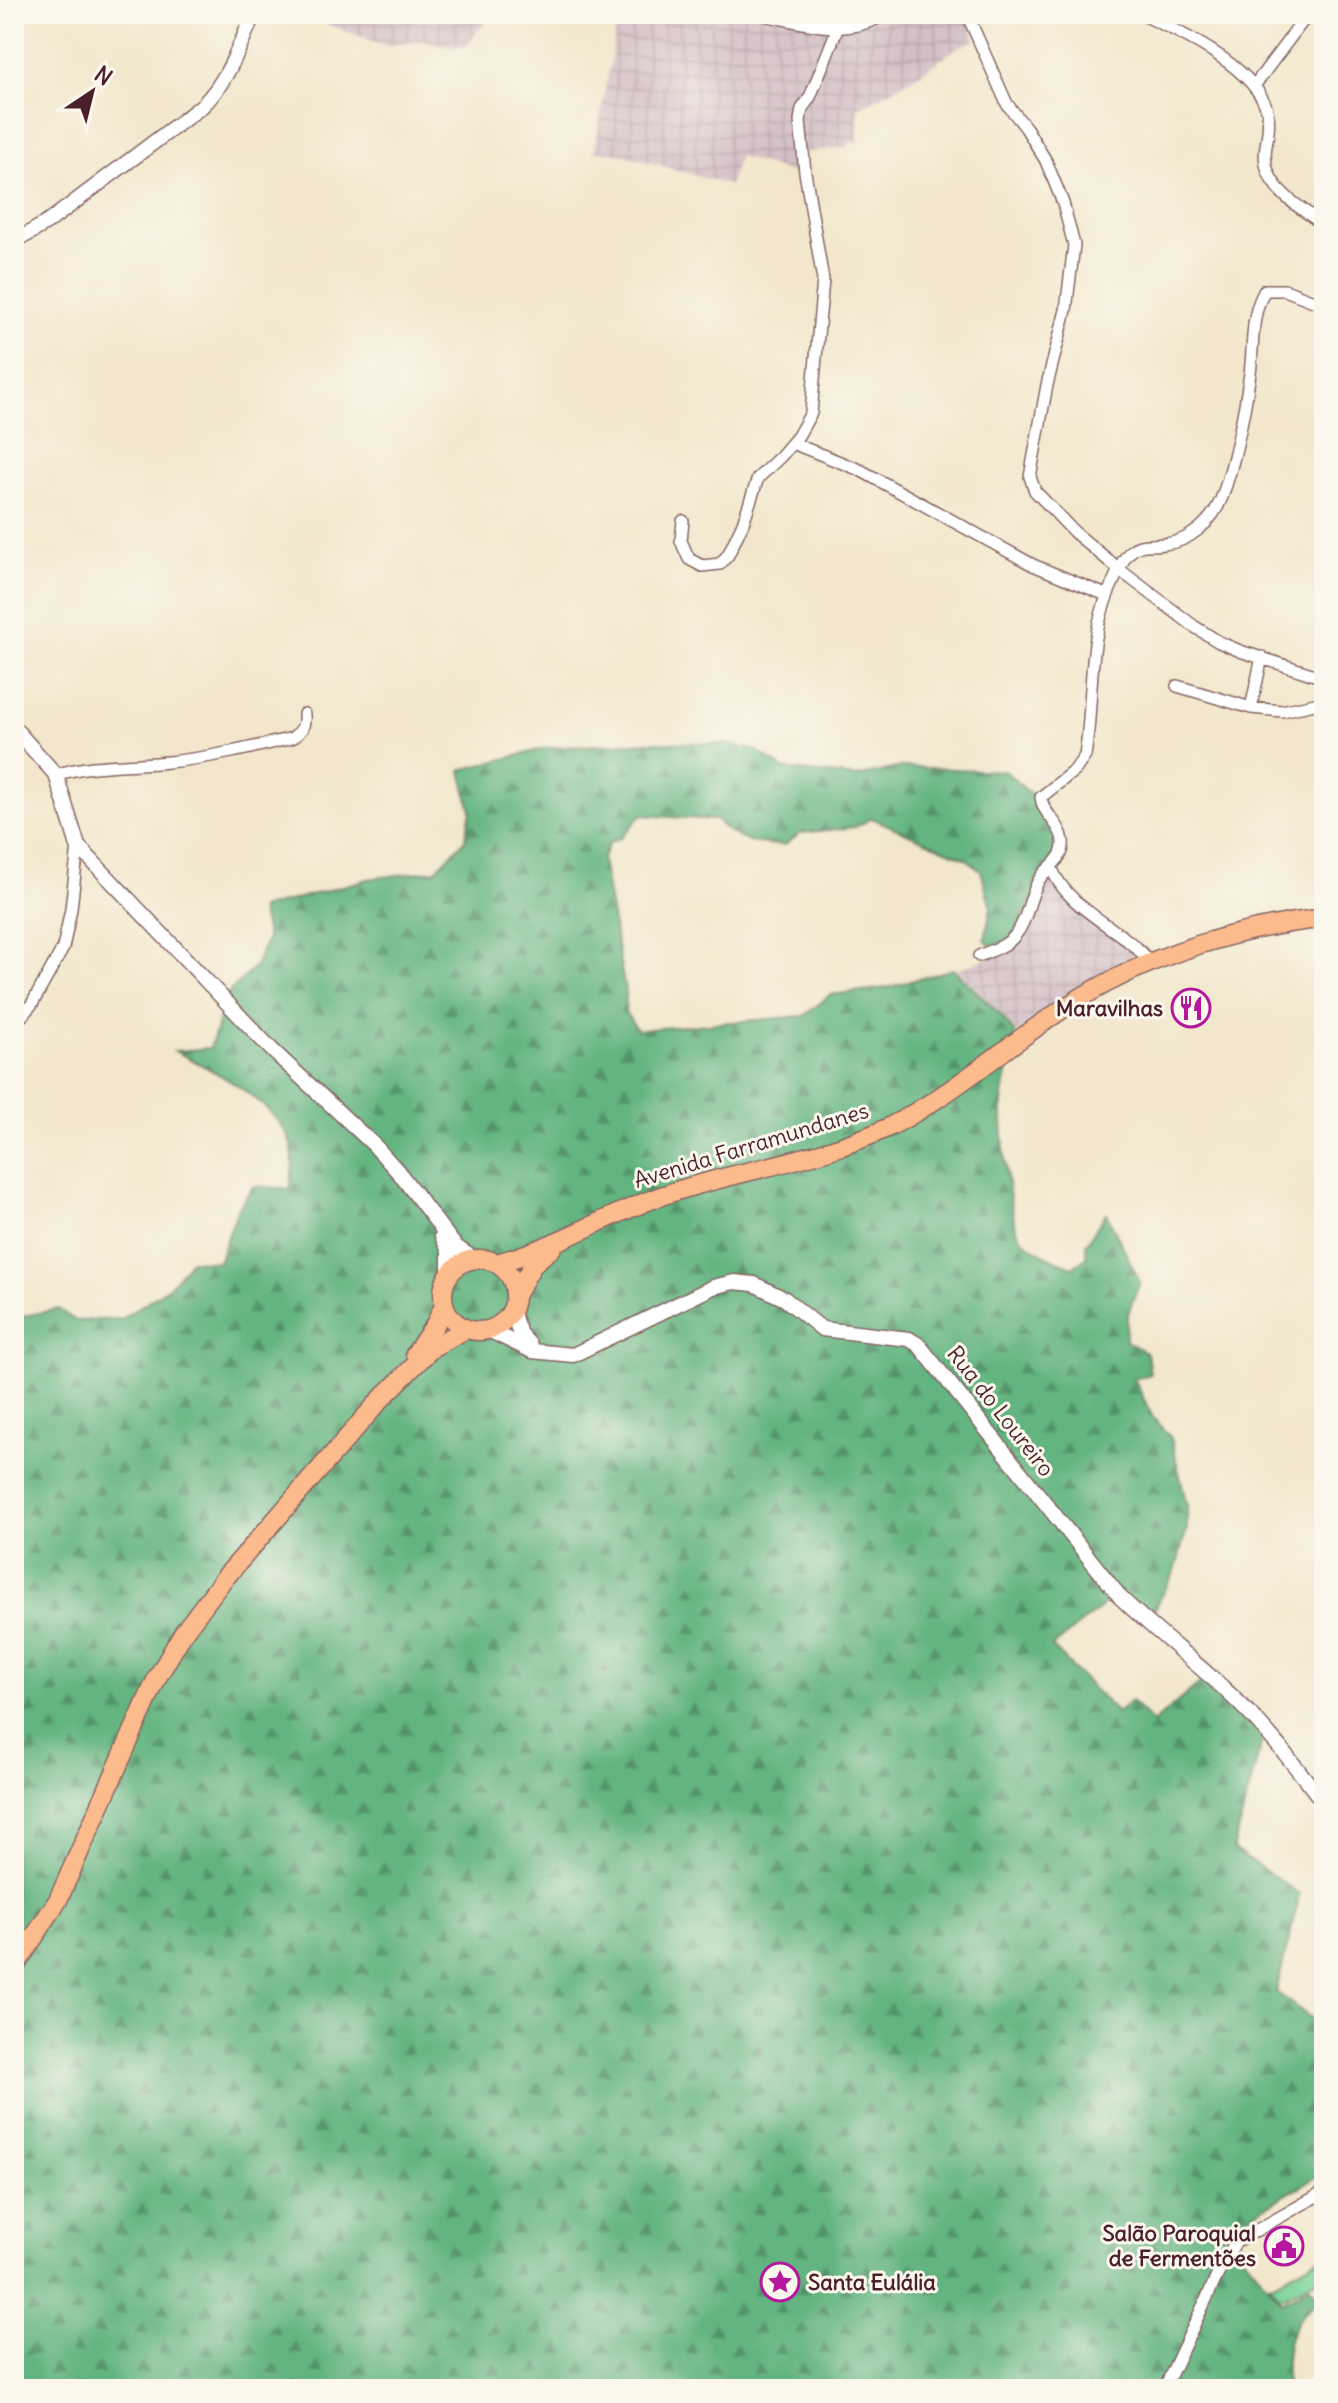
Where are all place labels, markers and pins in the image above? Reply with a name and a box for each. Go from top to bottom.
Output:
restaurant icon: Maravilhas [1170,987,1212,1029]
place label: Maravilhas [1056,994,1163,1022]
place label: Salão Paroquial de Fermentões [1102,2219,1256,2272]
public building icon: Salão Paroquial de Fermentões [1263,2225,1305,2267]
place icon: Santa Eulália [759,2261,801,2303]
place label: Santa Eulália [808,2268,936,2296]

